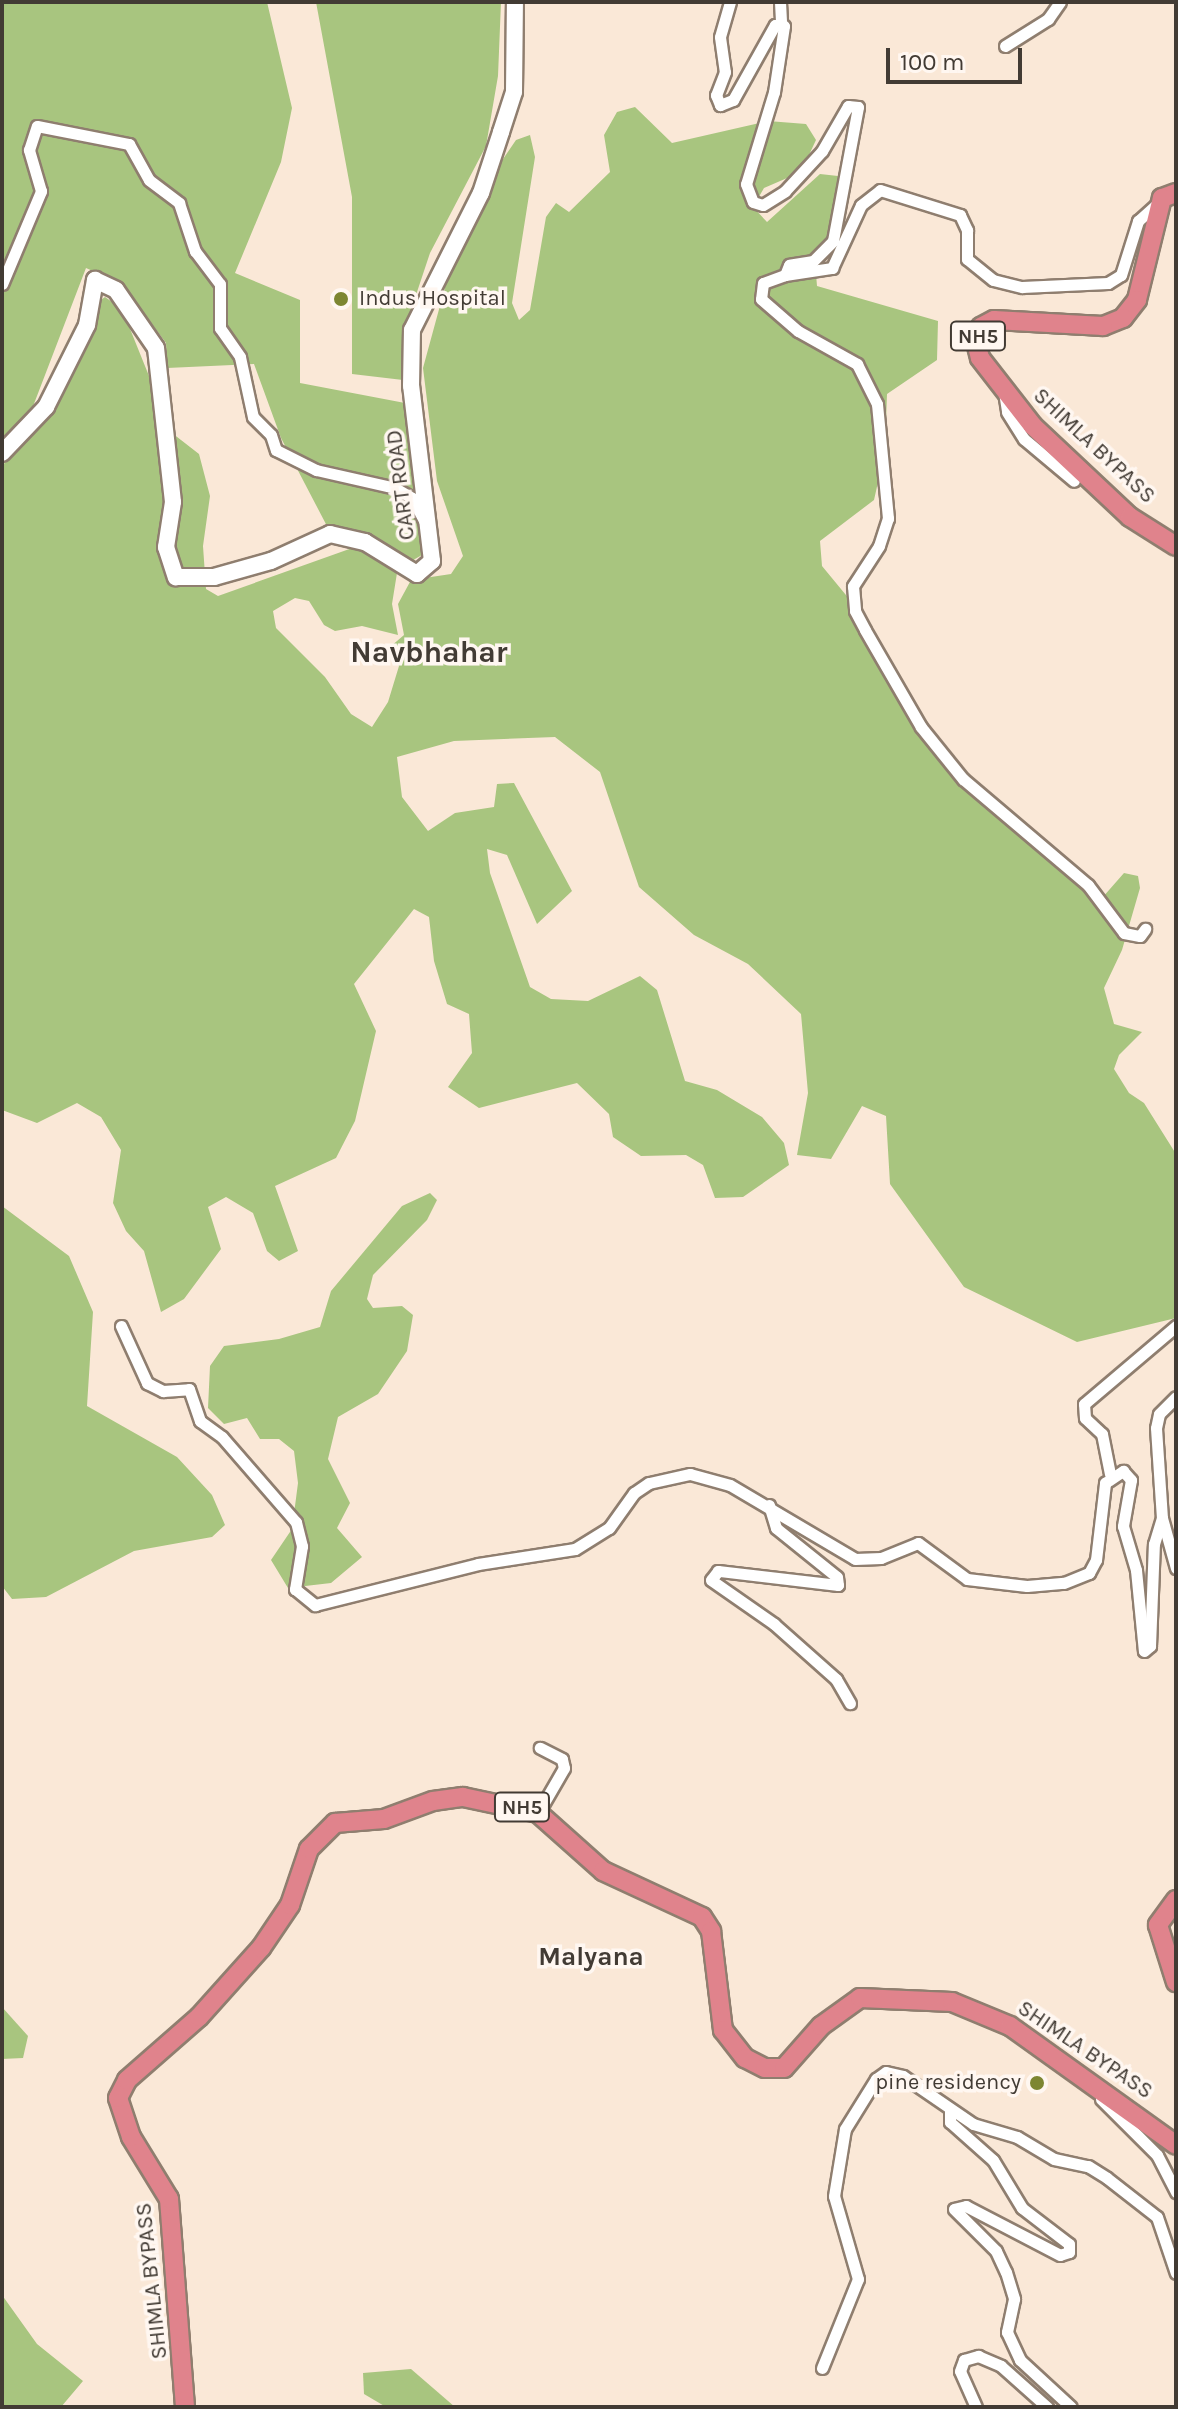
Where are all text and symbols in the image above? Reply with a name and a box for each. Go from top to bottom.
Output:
scale bar [890,32,1026,82]
text: 100 m [900,48,965,76]
place label: Indus Hospital [359,286,506,312]
marker: Indus Hospital [330,288,352,310]
road number: NH5 [948,320,1008,352]
street label: SHIMLA BYPASS [1027,383,1161,509]
street label: CART ROAD [381,428,421,542]
district label: Navbhahar [350,634,508,670]
road number: NH5 [492,1791,552,1823]
district label: Malyana [538,1941,644,1973]
street label: SHIMLA BYPASS [1012,1995,1158,2105]
place label: pine residency [875,2070,1021,2096]
marker: pine residency [1028,2074,1046,2092]
street label: SHIMLA BYPASS [131,2201,173,2361]

